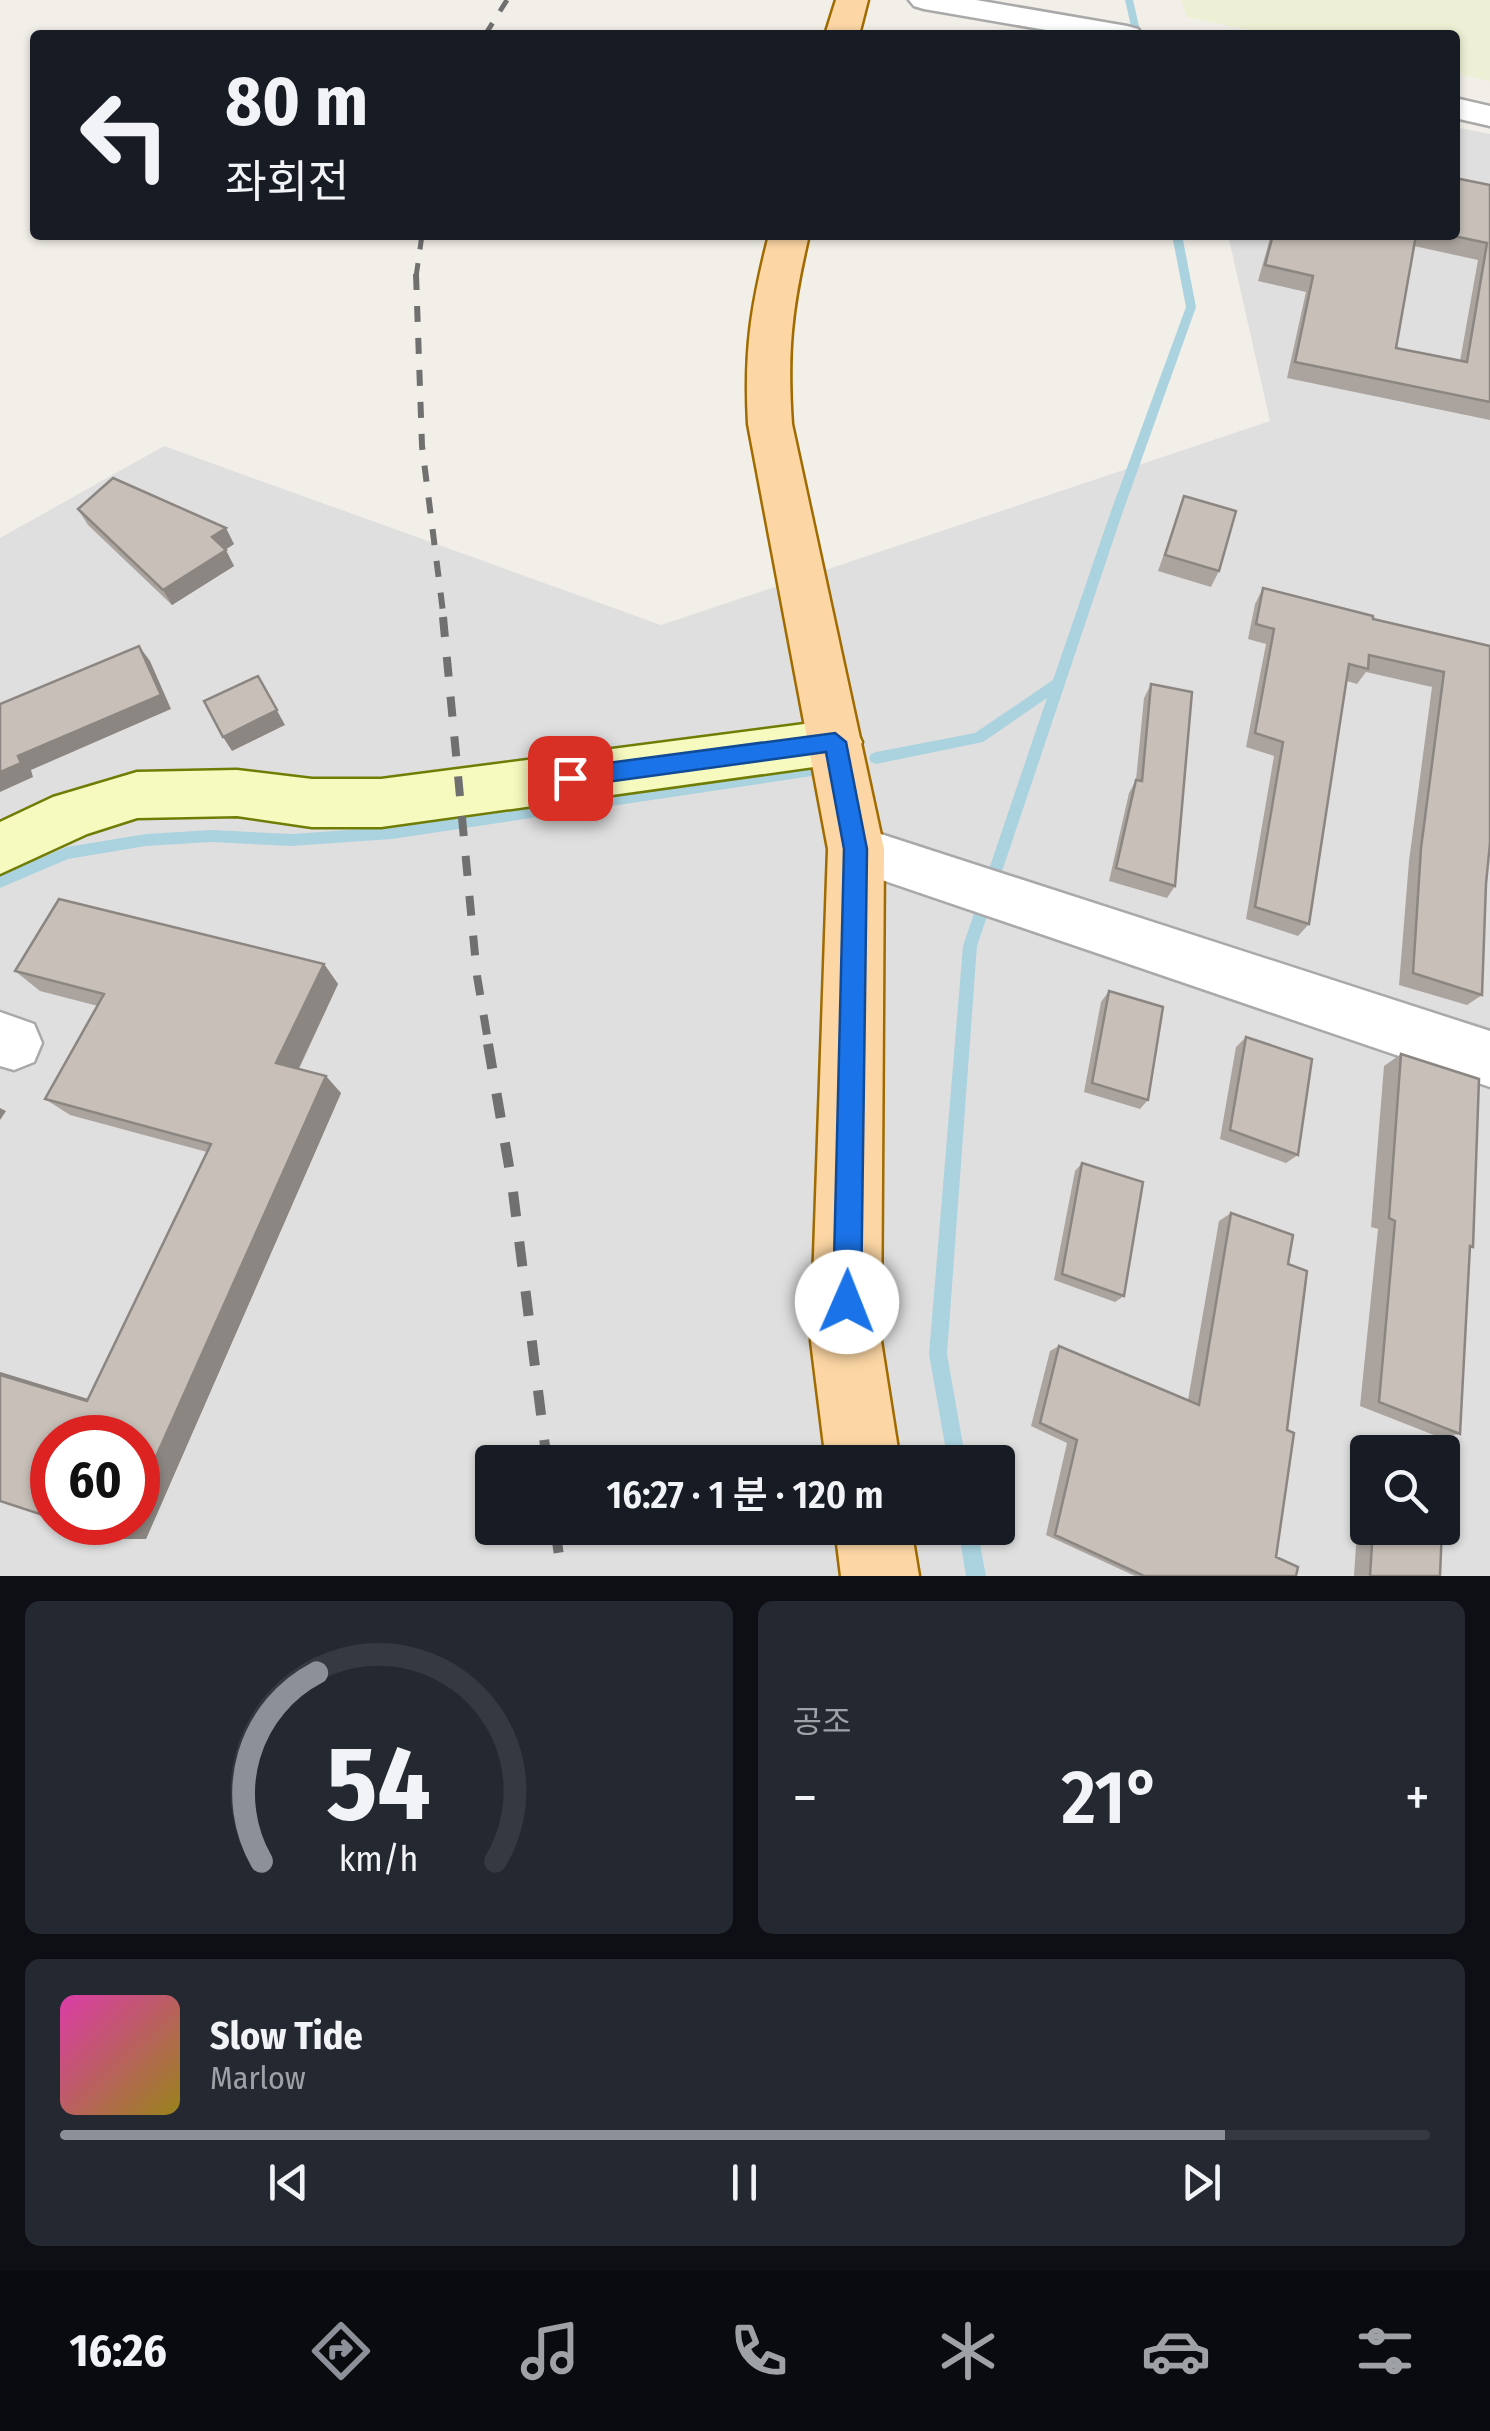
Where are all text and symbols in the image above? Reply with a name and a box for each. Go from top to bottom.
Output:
text: 80 m [225,60,368,144]
icon: left [60,70,190,200]
text: 좌회전 [225,155,349,209]
pin [528,736,613,821]
icon: arrive [543,751,598,806]
position arrow [795,1250,899,1354]
speed limit sign: 60 [30,1415,160,1545]
map controls [1350,1435,1460,1545]
button: search [1350,1435,1460,1545]
text: 16:27 · 1 분 · 120 m [606,1472,884,1518]
text: 공조 [793,1703,851,1741]
text: 54 [326,1722,431,1847]
text: 21° [1061,1753,1161,1843]
text: − [793,1765,817,1831]
text: + [1405,1765,1430,1831]
text: km/h [339,1838,419,1880]
text: Slow Tide [210,2013,363,2059]
text: Marlow [210,2059,306,2097]
icon: previous [261,2155,316,2210]
icon: pause [717,2155,772,2210]
icon: next [1174,2155,1229,2210]
icon: directions [306,2316,376,2386]
icon: music [515,2316,585,2386]
icon: phone [724,2316,794,2386]
icon: climate [933,2316,1003,2386]
icon: car [1141,2316,1211,2386]
icon: filters [1350,2316,1420,2386]
text: 16:26 [69,2324,167,2378]

